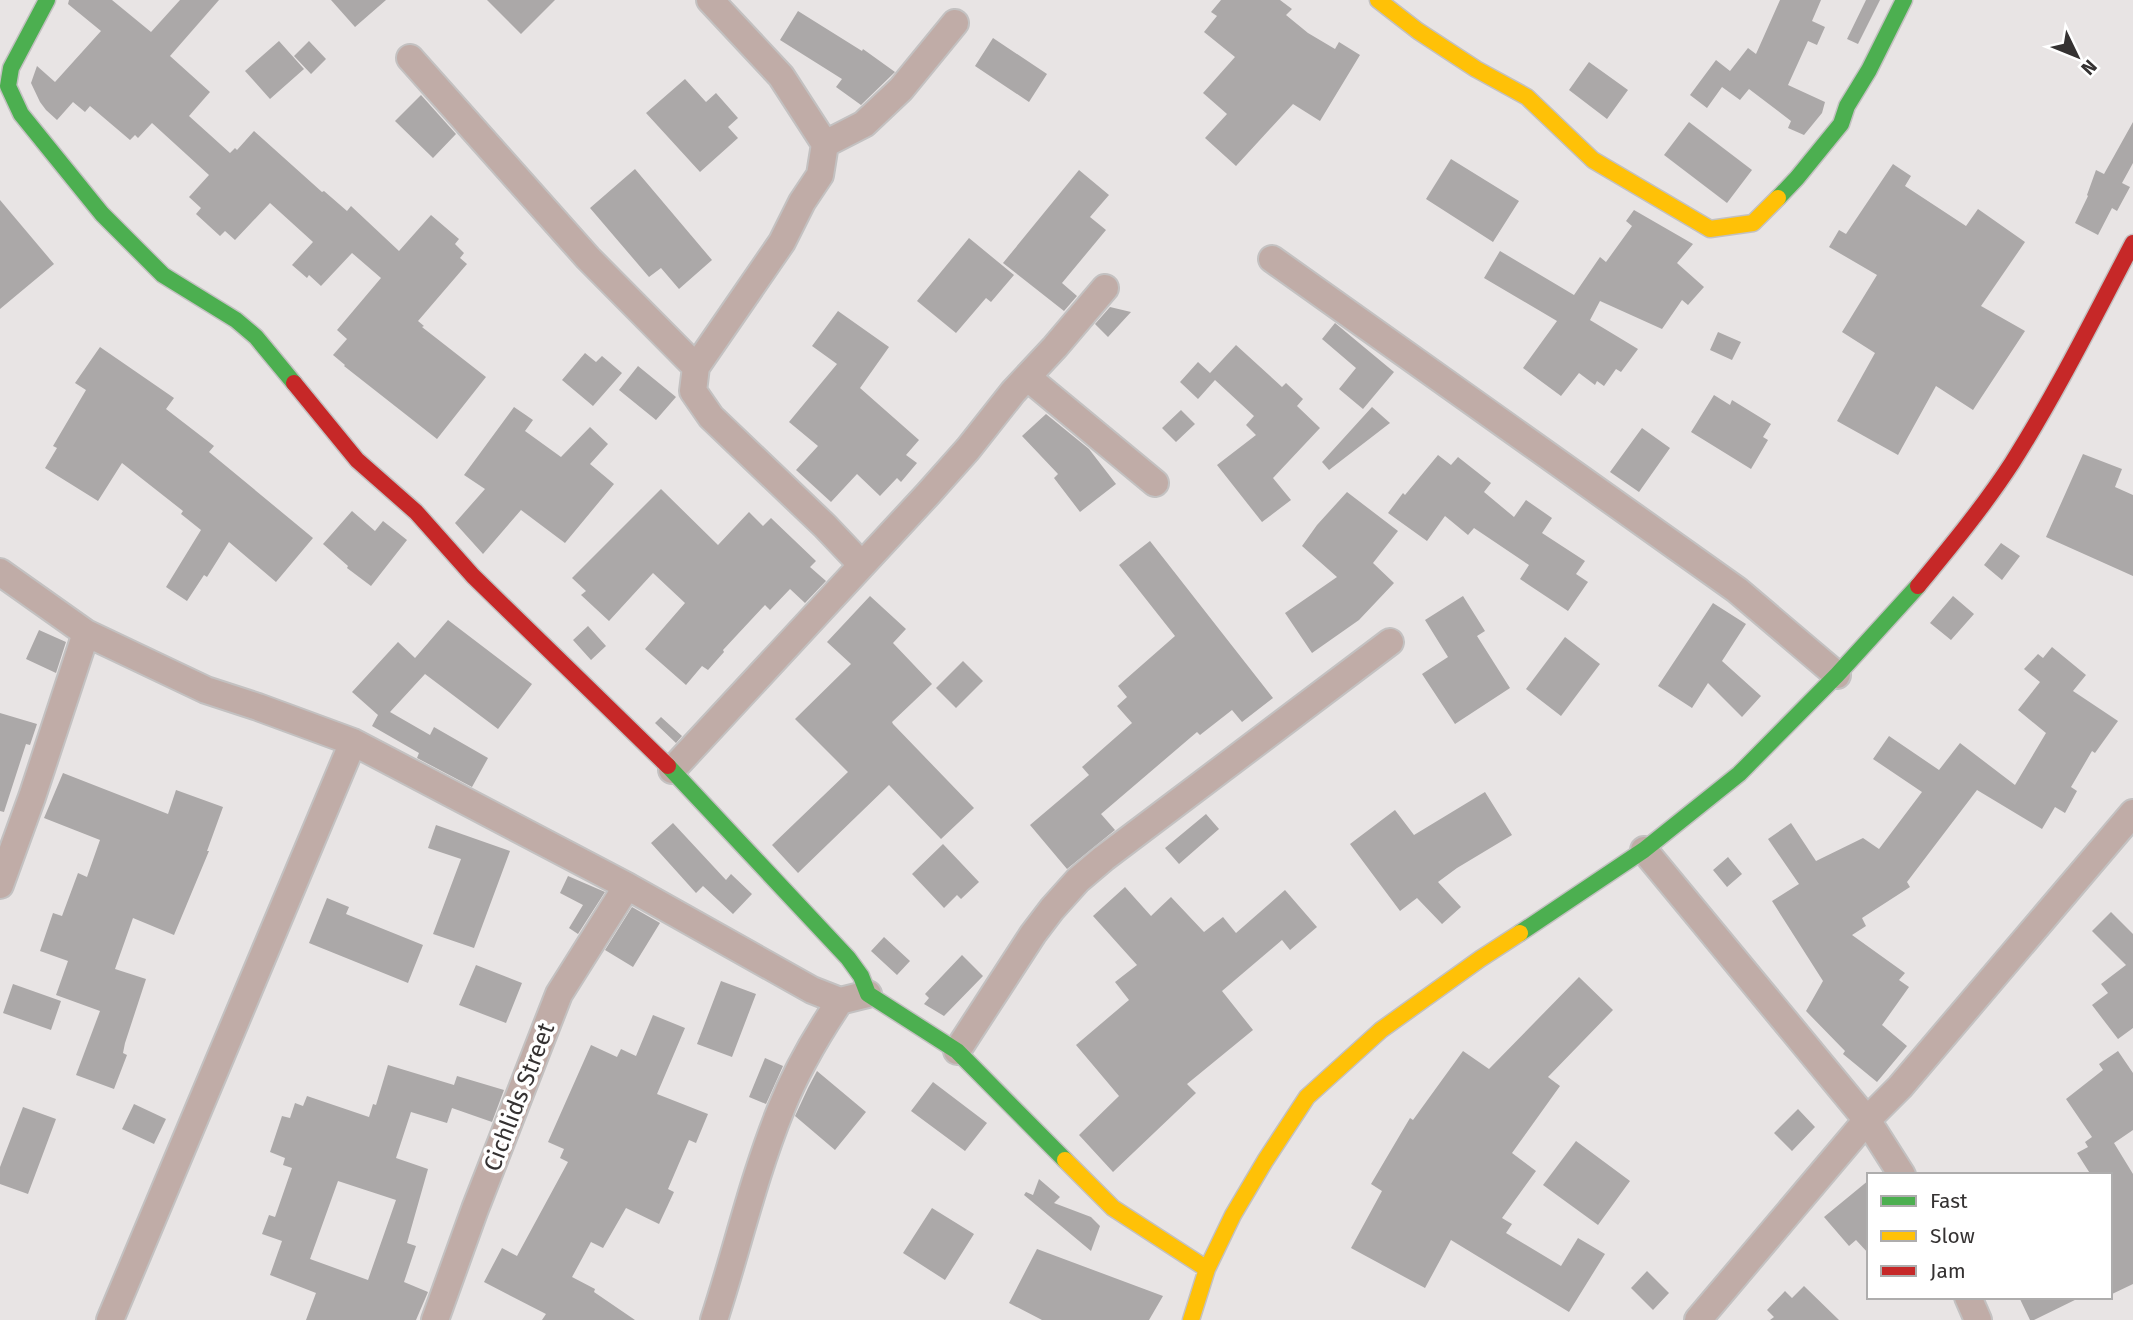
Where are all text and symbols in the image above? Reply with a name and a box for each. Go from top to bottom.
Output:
north arrow [2042,21,2112,91]
text: N [2076,55,2102,80]
street label: Cichlids Street [478,1019,560,1175]
legend [1867,1173,2112,1299]
text: Fast [1930,1188,1968,1214]
text: Slow [1930,1223,1975,1249]
text: Jam [1930,1258,1966,1284]

